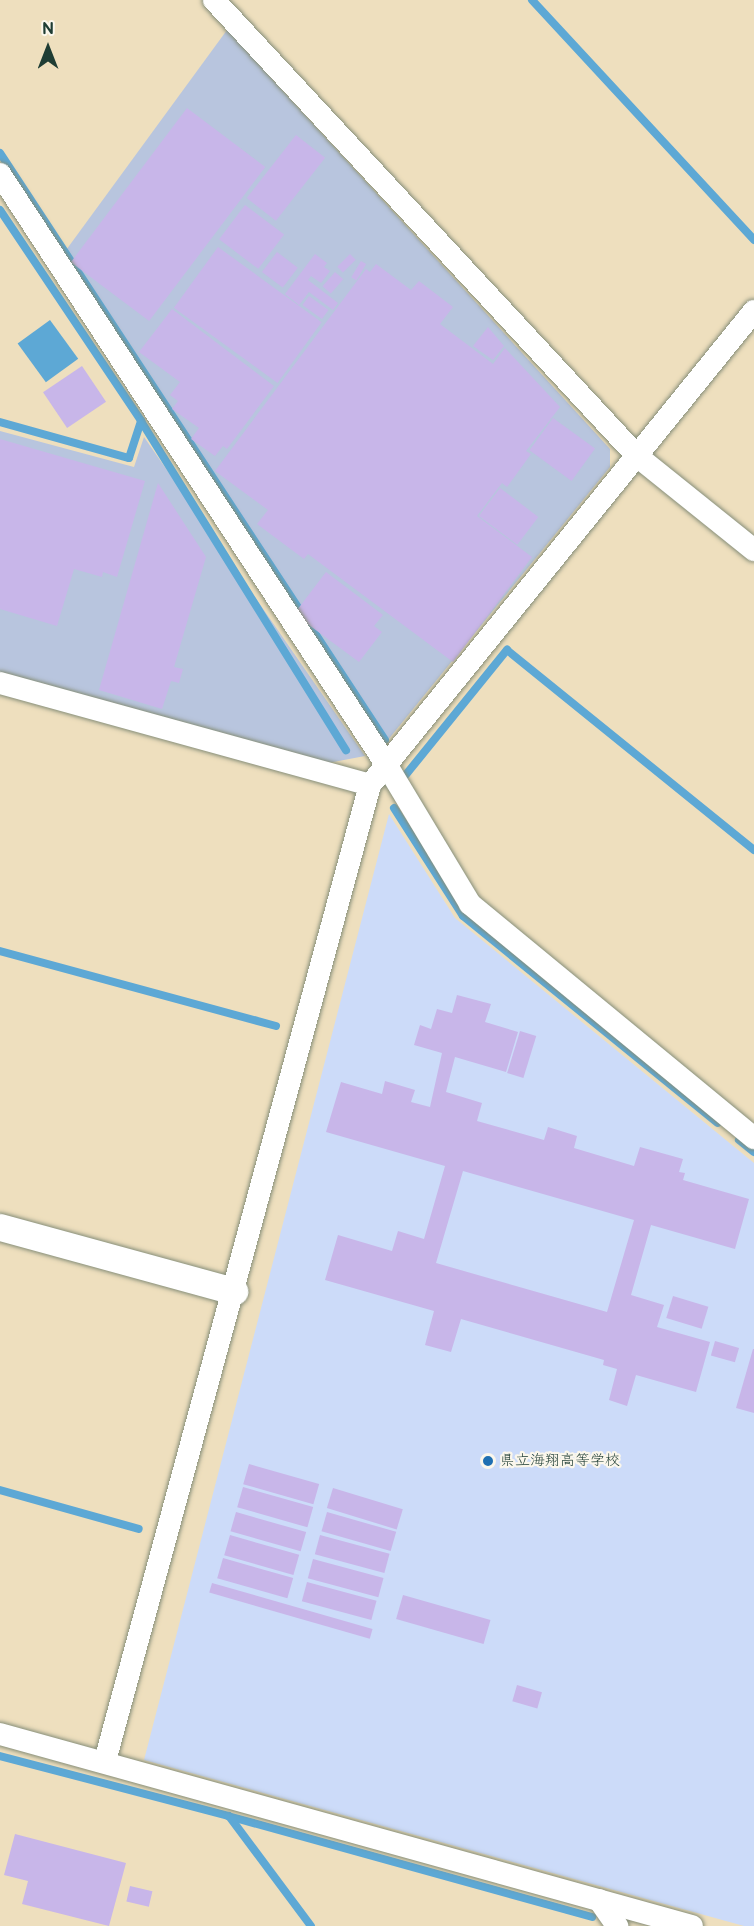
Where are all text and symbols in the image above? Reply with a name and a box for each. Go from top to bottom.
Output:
north arrow [18,18,78,78]
text: N [42,20,54,39]
place label: 県立海翔高等学校 [500,1452,620,1470]
marker: 県立海翔高等学校 [481,1454,495,1468]

